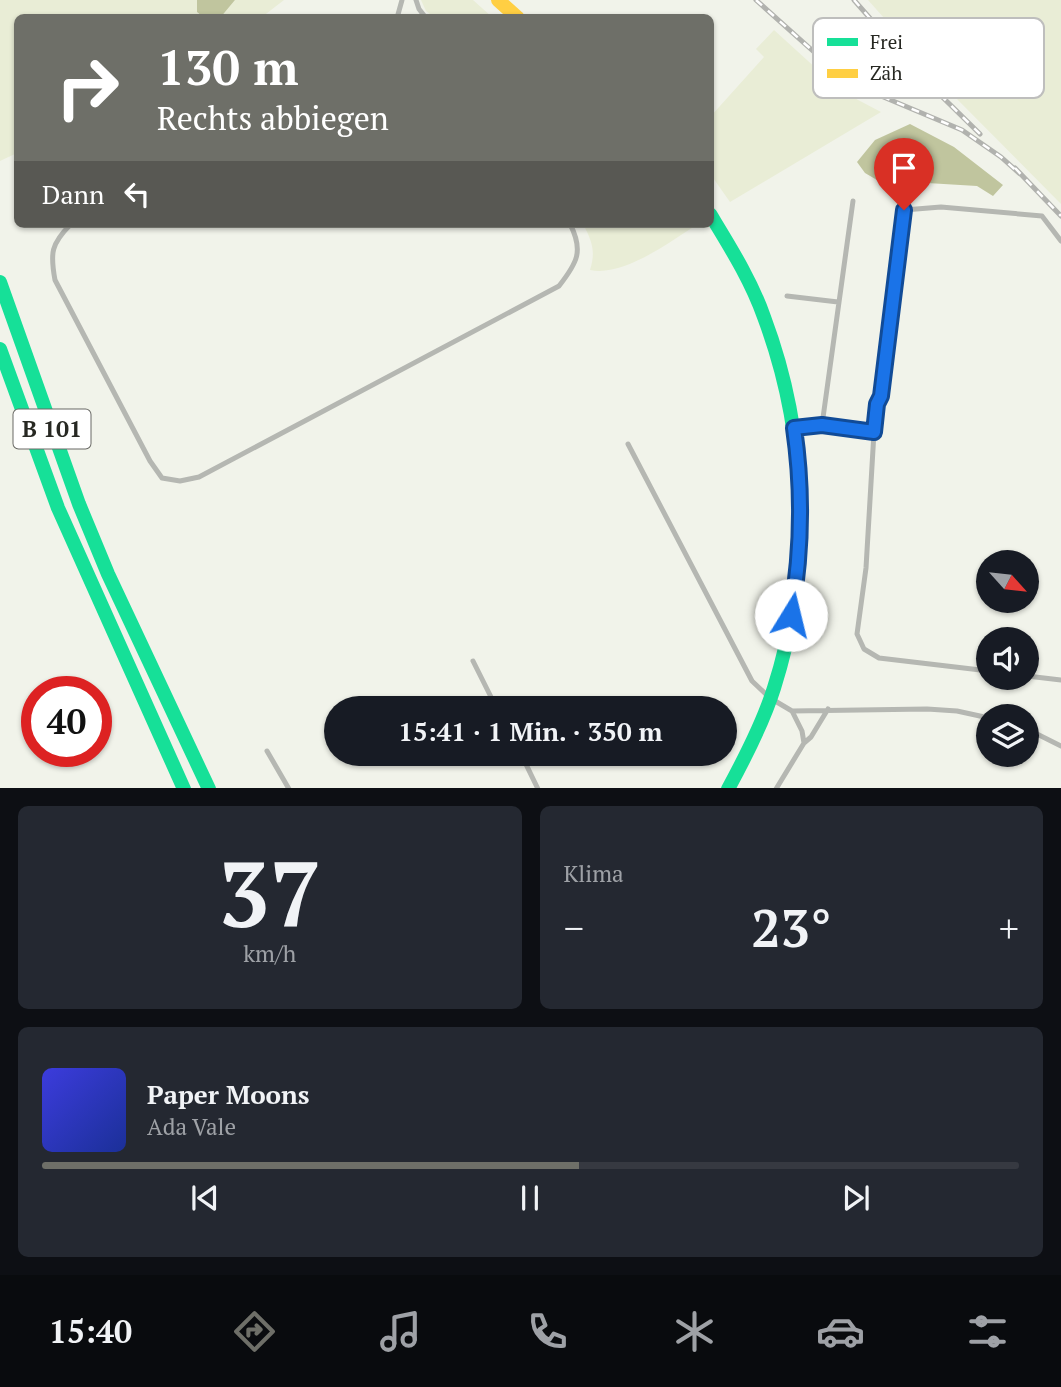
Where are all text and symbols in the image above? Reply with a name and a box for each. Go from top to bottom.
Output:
legend [813,18,1044,98]
text: Frei [870,29,903,54]
text: 130 m [157,34,299,99]
icon: right [42,42,133,133]
text: Zäh [870,60,902,85]
text: Rechts abbiegen [157,97,389,139]
pin [874,138,934,210]
icon: arrive [885,149,923,187]
icon: left [118,175,156,213]
text: Dann [42,177,104,211]
road number: B 101 [14,410,90,448]
north arrow [976,550,1040,612]
map controls [976,550,1039,767]
position arrow [754,578,828,652]
button: sound [976,627,1039,690]
speed limit sign: 40 [21,676,112,767]
button: layers [976,704,1039,767]
text: 15:41 · 1 Min. · 350 m [398,714,663,748]
text: 37 [218,832,321,953]
text: Klima [564,858,624,889]
text: 23° [751,893,831,962]
text: − [564,903,584,953]
text: + [999,903,1019,953]
text: km/h [243,938,296,969]
text: Paper Moons [147,1077,310,1111]
text: Ada Vale [147,1111,236,1142]
icon: previous [186,1179,224,1217]
icon: pause [511,1179,549,1217]
icon: next [837,1179,875,1217]
icon: directions [230,1307,279,1356]
icon: music [376,1307,425,1356]
icon: phone [523,1307,572,1356]
icon: climate [670,1307,719,1356]
icon: car [816,1307,865,1356]
icon: filters [963,1307,1012,1356]
text: 15:40 [49,1310,132,1352]

